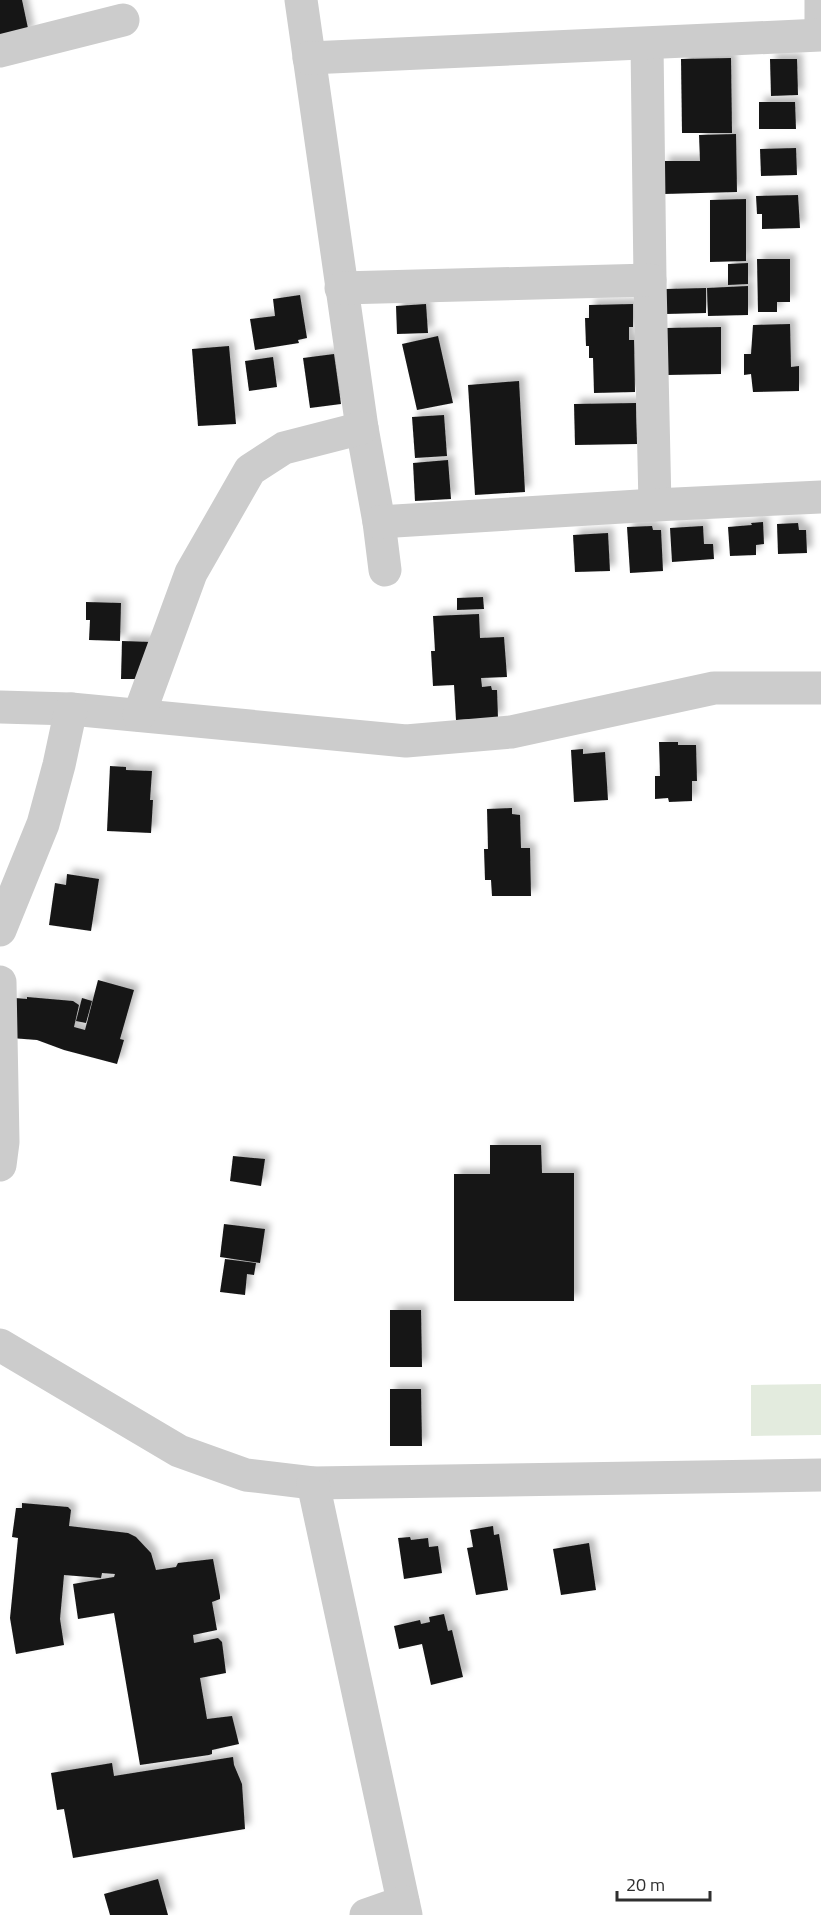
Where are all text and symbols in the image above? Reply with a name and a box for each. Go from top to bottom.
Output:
scale bar [617,1864,710,1902]
text: 20 m [626,1871,665,1898]

